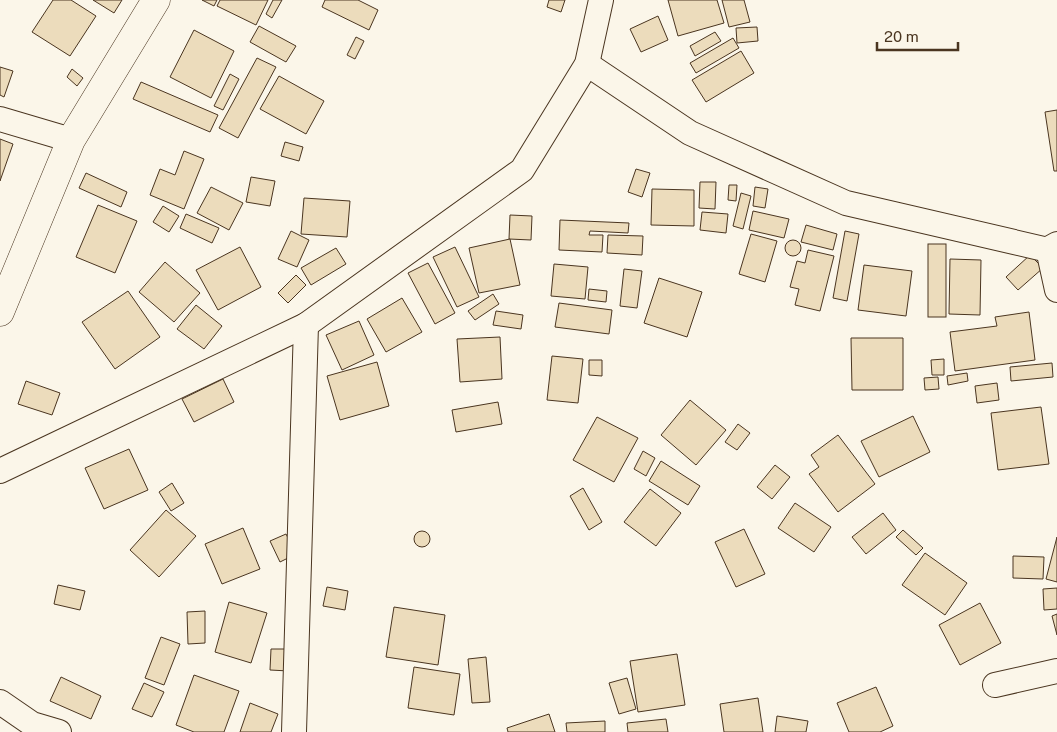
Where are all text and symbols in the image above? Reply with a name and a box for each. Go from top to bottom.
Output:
scale bar [877,20,958,52]
text: 20 m [884,28,919,45]

